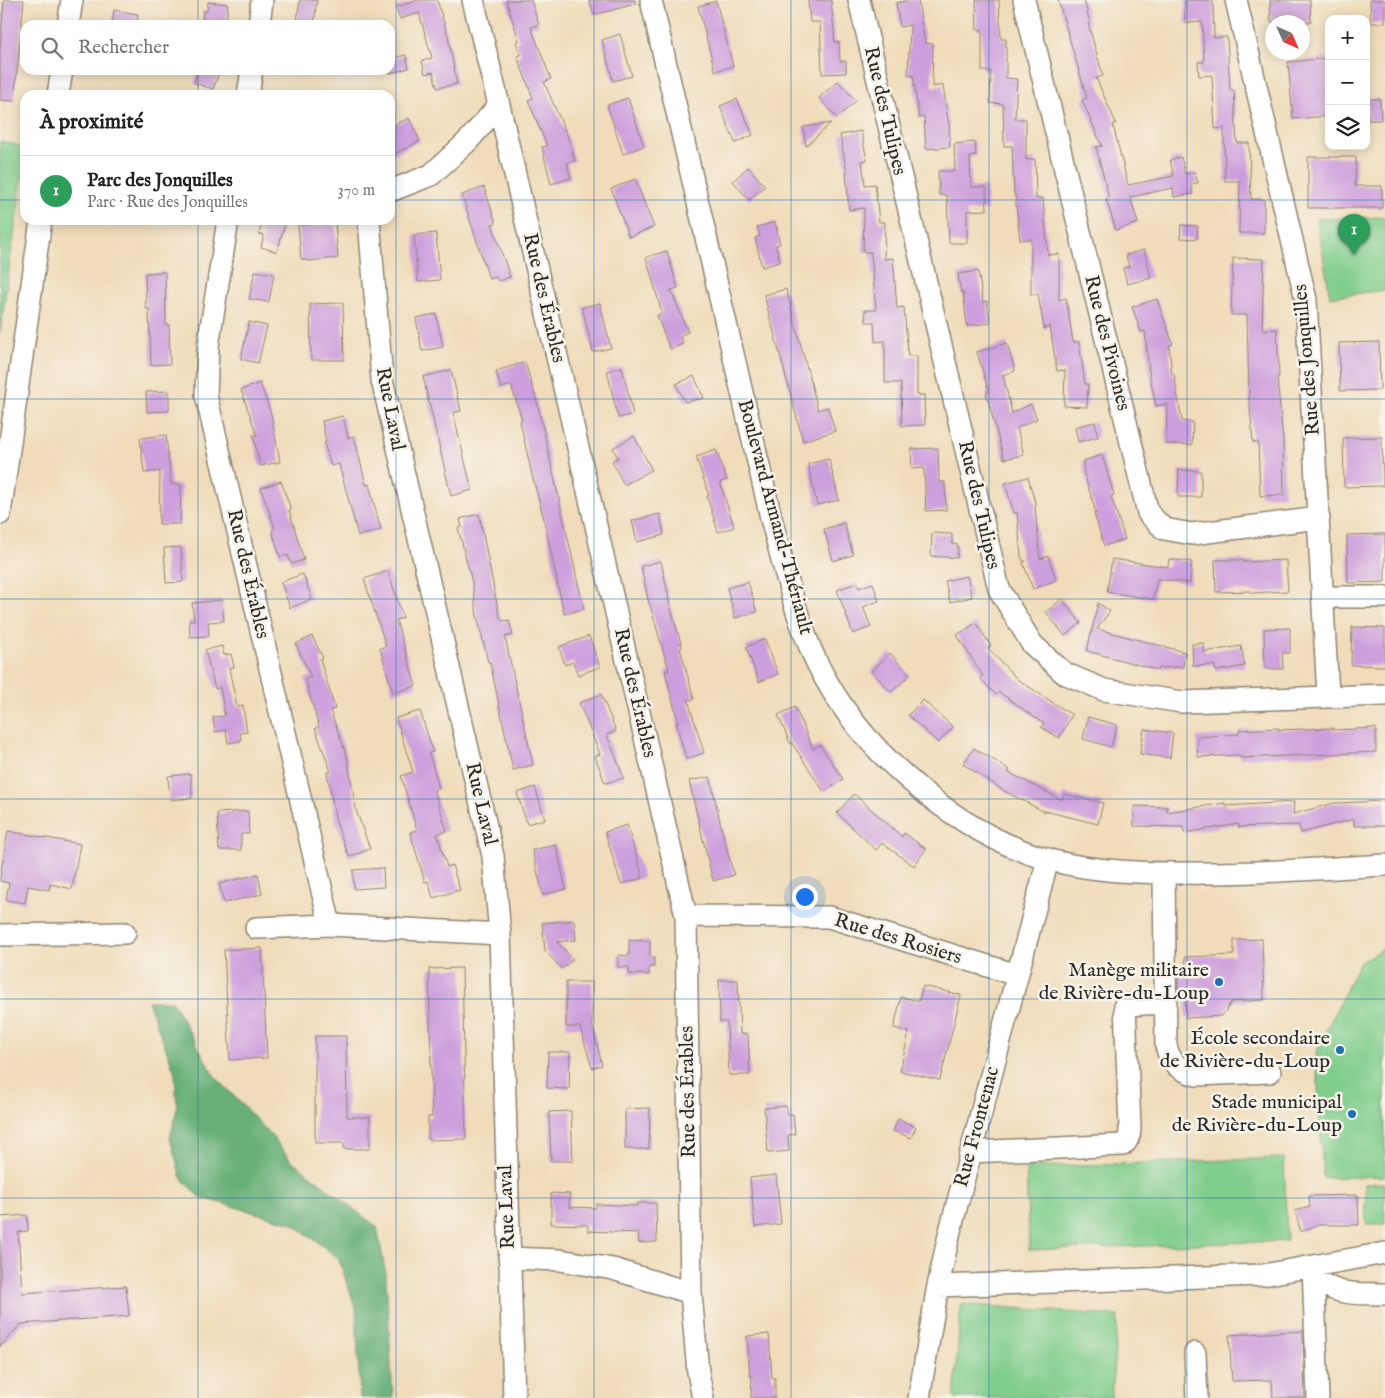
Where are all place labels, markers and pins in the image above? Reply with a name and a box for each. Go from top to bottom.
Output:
pin: 1 [1338,214,1370,255]
place label: Manège militaire de Rivière-du-Loup [1039,958,1209,1006]
marker: Manège militaire de Rivière-du-Loup [1213,976,1225,988]
place label: École secondaire de Rivière-du-Loup [1160,1026,1330,1074]
marker: École secondaire de Rivière-du-Loup [1334,1044,1346,1056]
place label: Stade municipal de Rivière-du-Loup [1172,1090,1343,1138]
marker: Stade municipal de Rivière-du-Loup [1346,1108,1358,1120]

